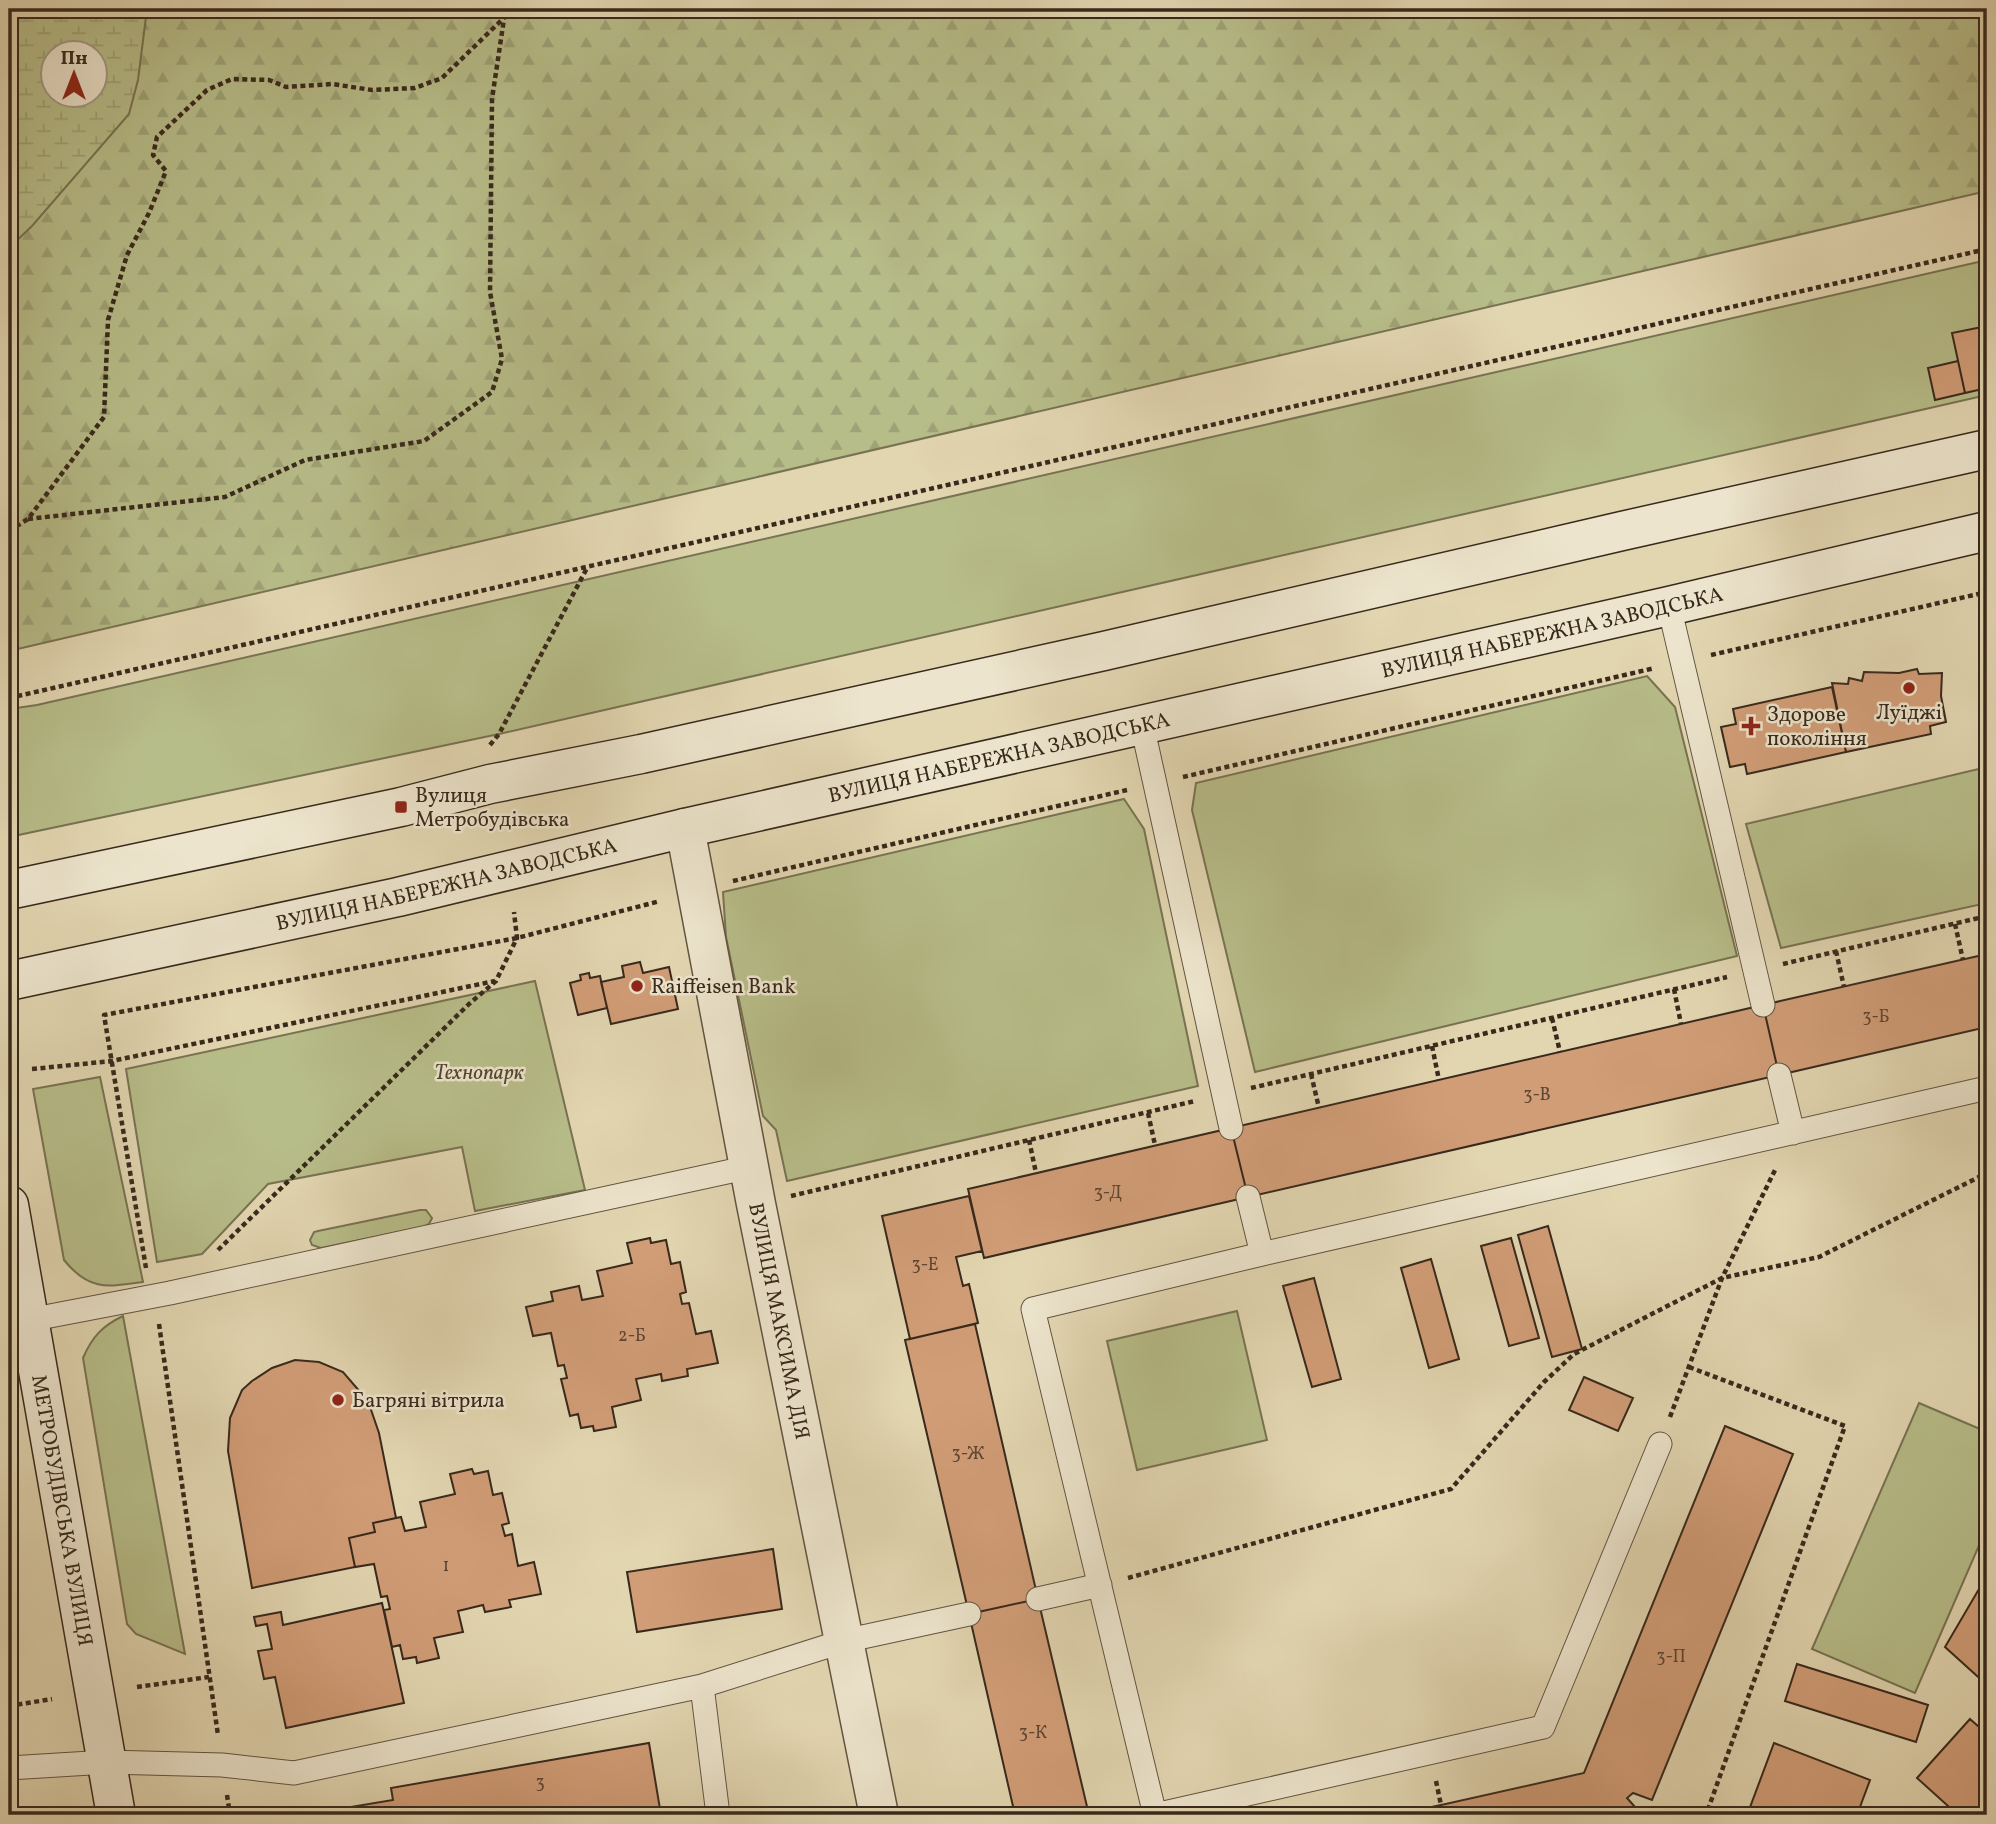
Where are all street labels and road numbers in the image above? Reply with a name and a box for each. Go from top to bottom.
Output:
street label: ВУЛИЦЯ НАБЕРЕЖНА ЗАВОДСЬКА [1379,581,1726,686]
street label: ВУЛИЦЯ НАБЕРЕЖНА ЗАВОДСЬКА [826,706,1173,811]
street label: ВУЛИЦЯ НАБЕРЕЖНА ЗАВОДСЬКА [273,832,621,939]
street label: ВУЛИЦЯ МАКСИМА ДІЯ [740,1200,816,1442]
street label: МЕТРОБУДІВСЬКА ВУЛИЦЯ [23,1373,99,1649]

